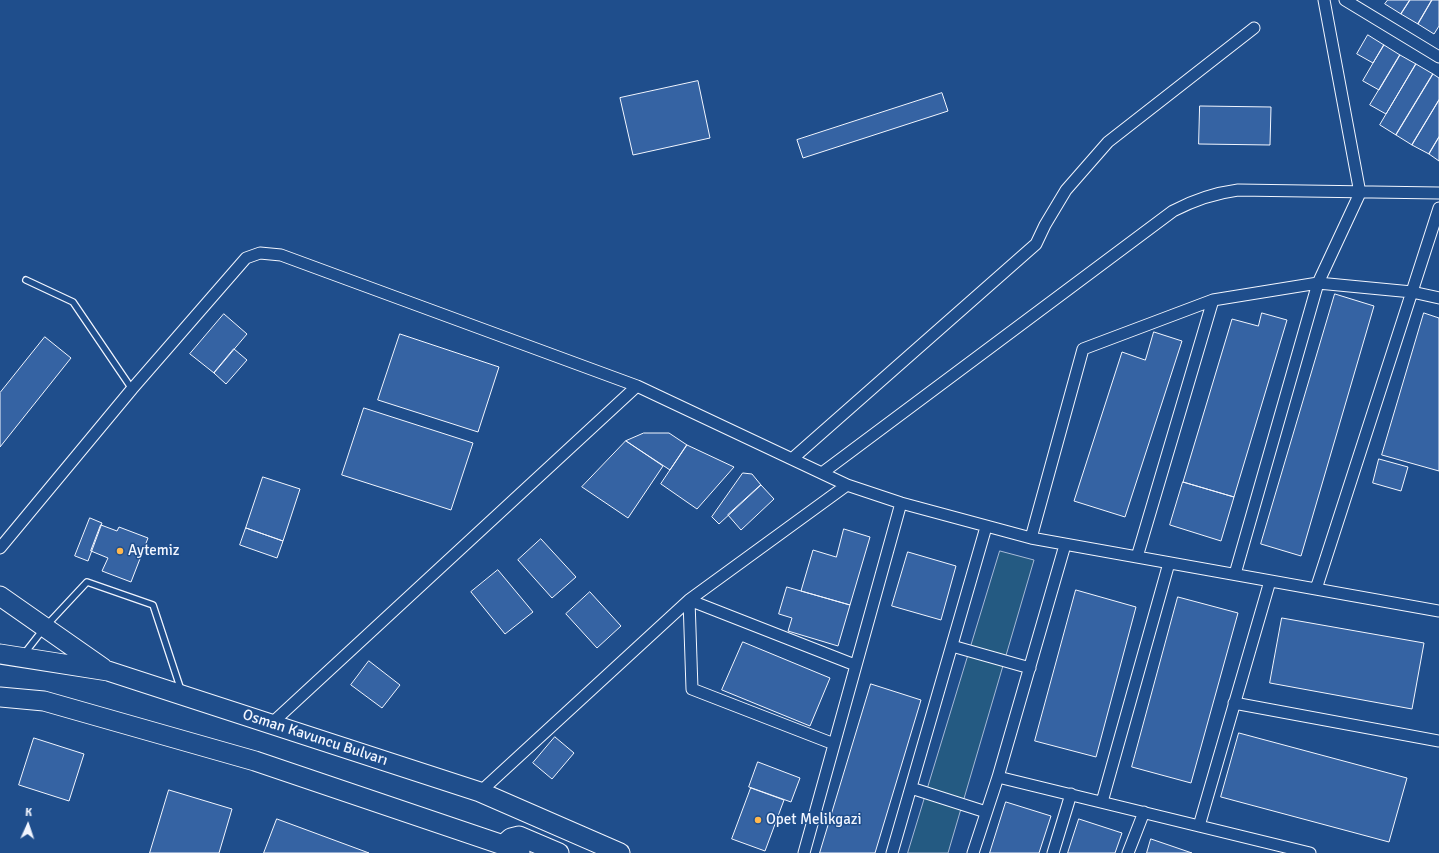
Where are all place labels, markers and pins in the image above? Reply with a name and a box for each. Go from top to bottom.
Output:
place label: Aytemiz [128,542,179,560]
marker: Aytemiz [115,546,125,556]
place label: Opet Melikgazi [766,811,862,829]
marker: Opet Melikgazi [753,815,763,825]

